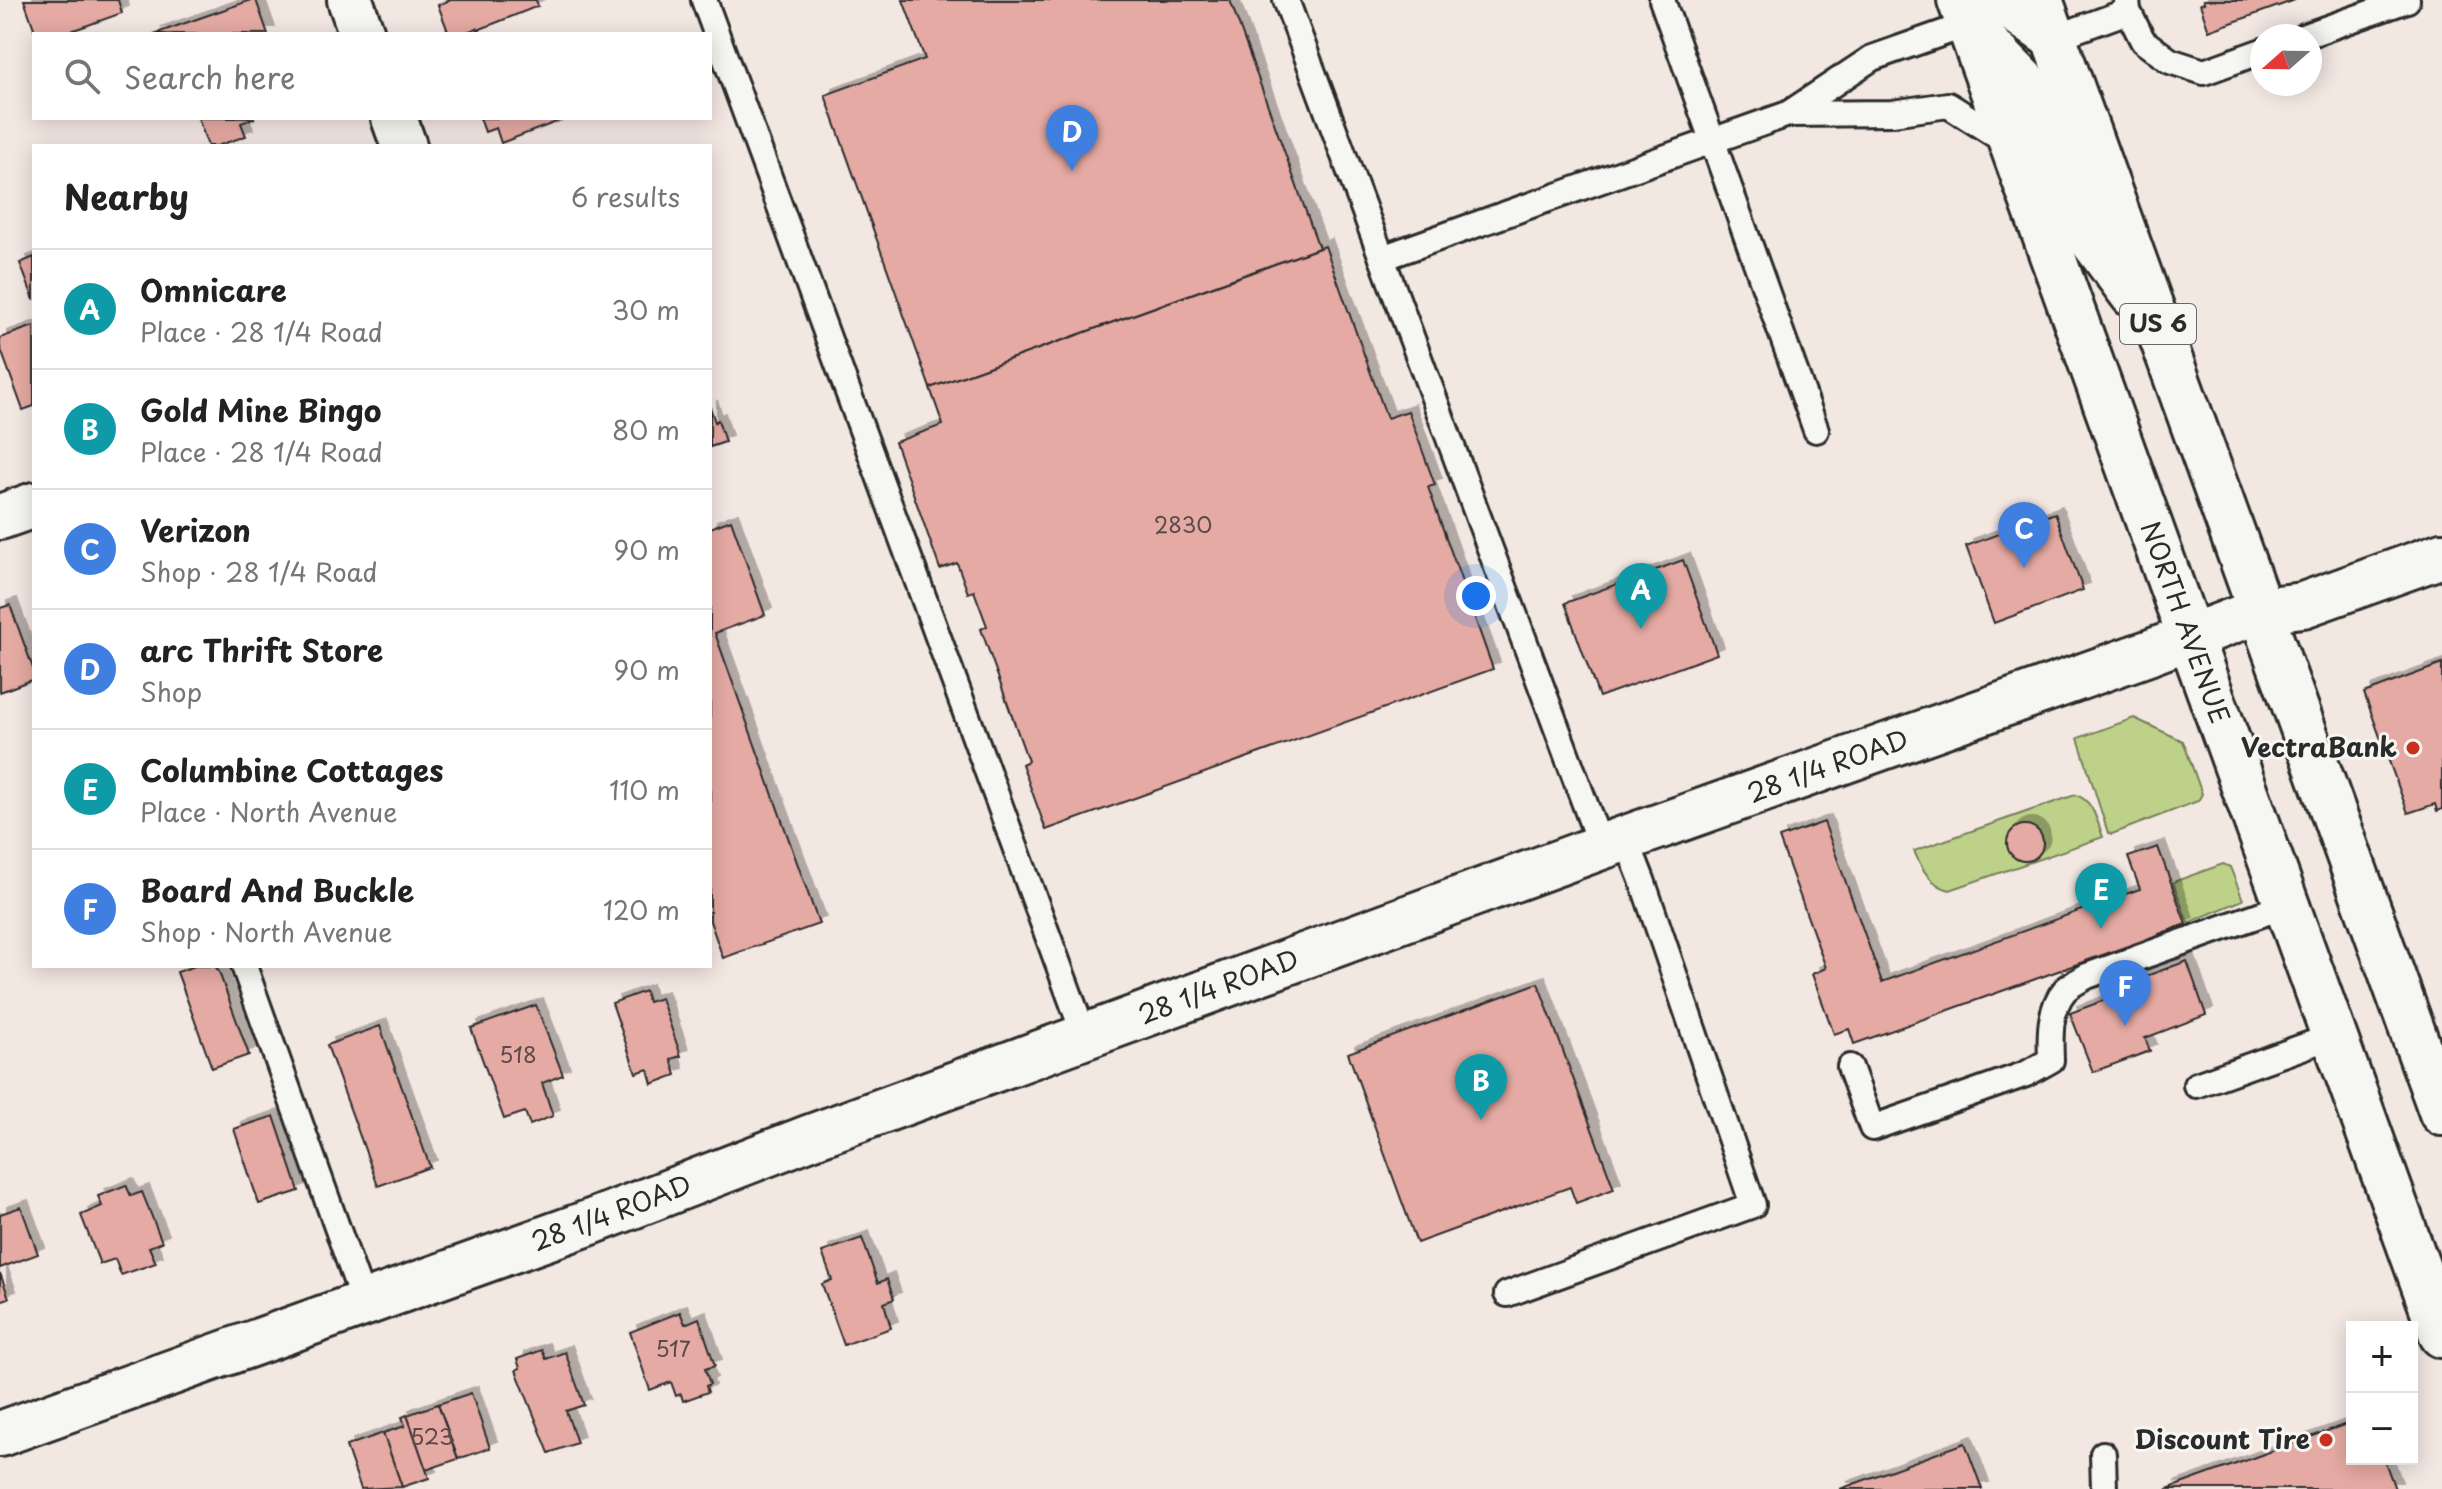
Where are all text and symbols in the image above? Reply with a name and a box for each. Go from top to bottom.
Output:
north arrow [2250,24,2322,96]
search box [32,32,712,120]
icon: search [60,54,104,98]
text: Search here [124,54,296,99]
pin: D [1046,105,1098,171]
text: Nearby [64,170,189,222]
text: 6 results [571,177,680,216]
text: Omnicare [140,267,287,312]
text: A [80,290,100,329]
text: 30 m [612,290,680,329]
road number: US 6 [2120,304,2196,344]
text: Place · 28 1/4 Road [140,312,383,351]
text: Gold Mine Bingo [140,387,382,432]
text: B [81,410,99,449]
text: 80 m [612,410,680,449]
text: Place · 28 1/4 Road [140,432,383,471]
pin: C [1998,502,2050,568]
text: Verizon [140,507,251,552]
house number: 2830 [1154,507,1212,540]
street label: NORTH AVENUE [2132,516,2241,729]
text: C [80,530,100,569]
text: 90 m [613,530,680,569]
text: Shop · 28 1/4 Road [140,552,378,591]
pin: A [1615,563,1667,629]
your location [1456,576,1496,616]
text: arc Thrift Store [140,627,383,672]
text: D [80,650,100,689]
text: 90 m [613,650,680,689]
text: Shop [140,672,202,711]
street label: 28 1/4 ROAD [1742,719,1913,812]
place label: VectraBank [2241,727,2397,766]
marker: VectraBank [2404,739,2422,757]
text: Columbine Cottages [140,747,444,792]
text: E [82,770,98,809]
text: 110 m [609,770,680,809]
text: Place · North Avenue [140,792,397,831]
pin: E [2075,863,2127,929]
text: Board And Buckle [140,867,414,912]
text: F [82,890,98,929]
text: 120 m [603,890,680,929]
text: Shop · North Avenue [140,912,392,951]
street label: 28 1/4 ROAD [1132,939,1304,1033]
pin: F [2099,960,2151,1026]
house number: 518 [499,1037,537,1070]
pin: B [1455,1054,1507,1120]
street label: 28 1/4 ROAD [526,1164,697,1260]
map controls [2346,1321,2418,1465]
button: + [2346,1321,2418,1393]
house number: 517 [655,1331,691,1364]
button: − [2346,1393,2418,1465]
house number: 523 [410,1419,454,1452]
place label: Discount Tire [2134,1419,2310,1458]
marker: Discount Tire [2317,1431,2335,1449]

